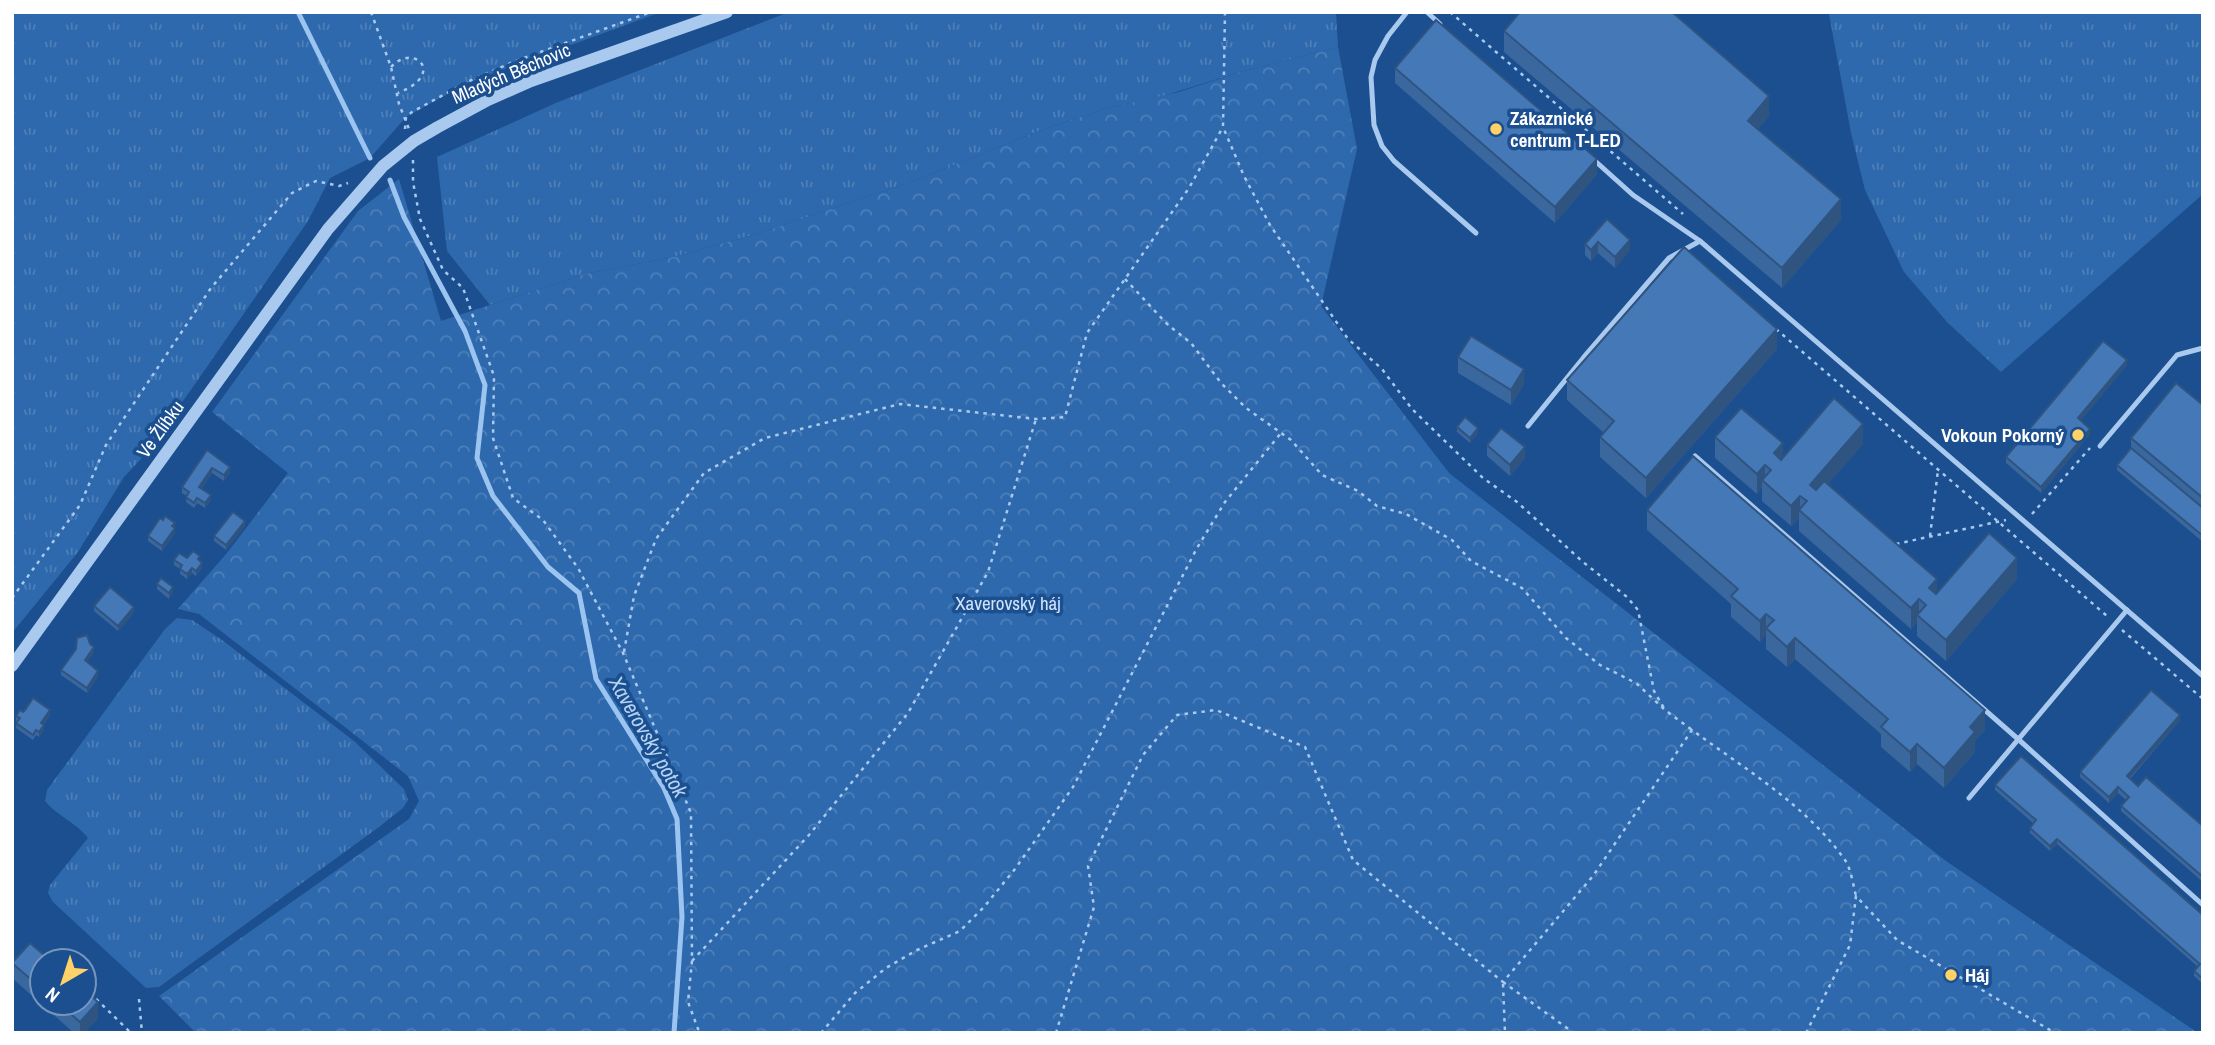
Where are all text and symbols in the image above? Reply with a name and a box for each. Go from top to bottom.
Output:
street label: Mladých Běchovic [448,36,574,110]
place label: Zákaznické centrum T-LED [1510,105,1621,153]
marker: Zákaznické centrum T-LED [1488,121,1504,137]
street label: Ve Žlíbku [130,395,190,463]
place label: Vokoun Pokorný [1941,422,2064,448]
marker: Vokoun Pokorný [2070,427,2086,443]
park label: Xaverovský háj [955,590,1061,616]
water label: Xaverovský potok [602,670,696,804]
north arrow [28,947,98,1017]
place label: Háj [1965,962,1989,988]
marker: Háj [1943,967,1959,983]
text: N [40,982,65,1009]

